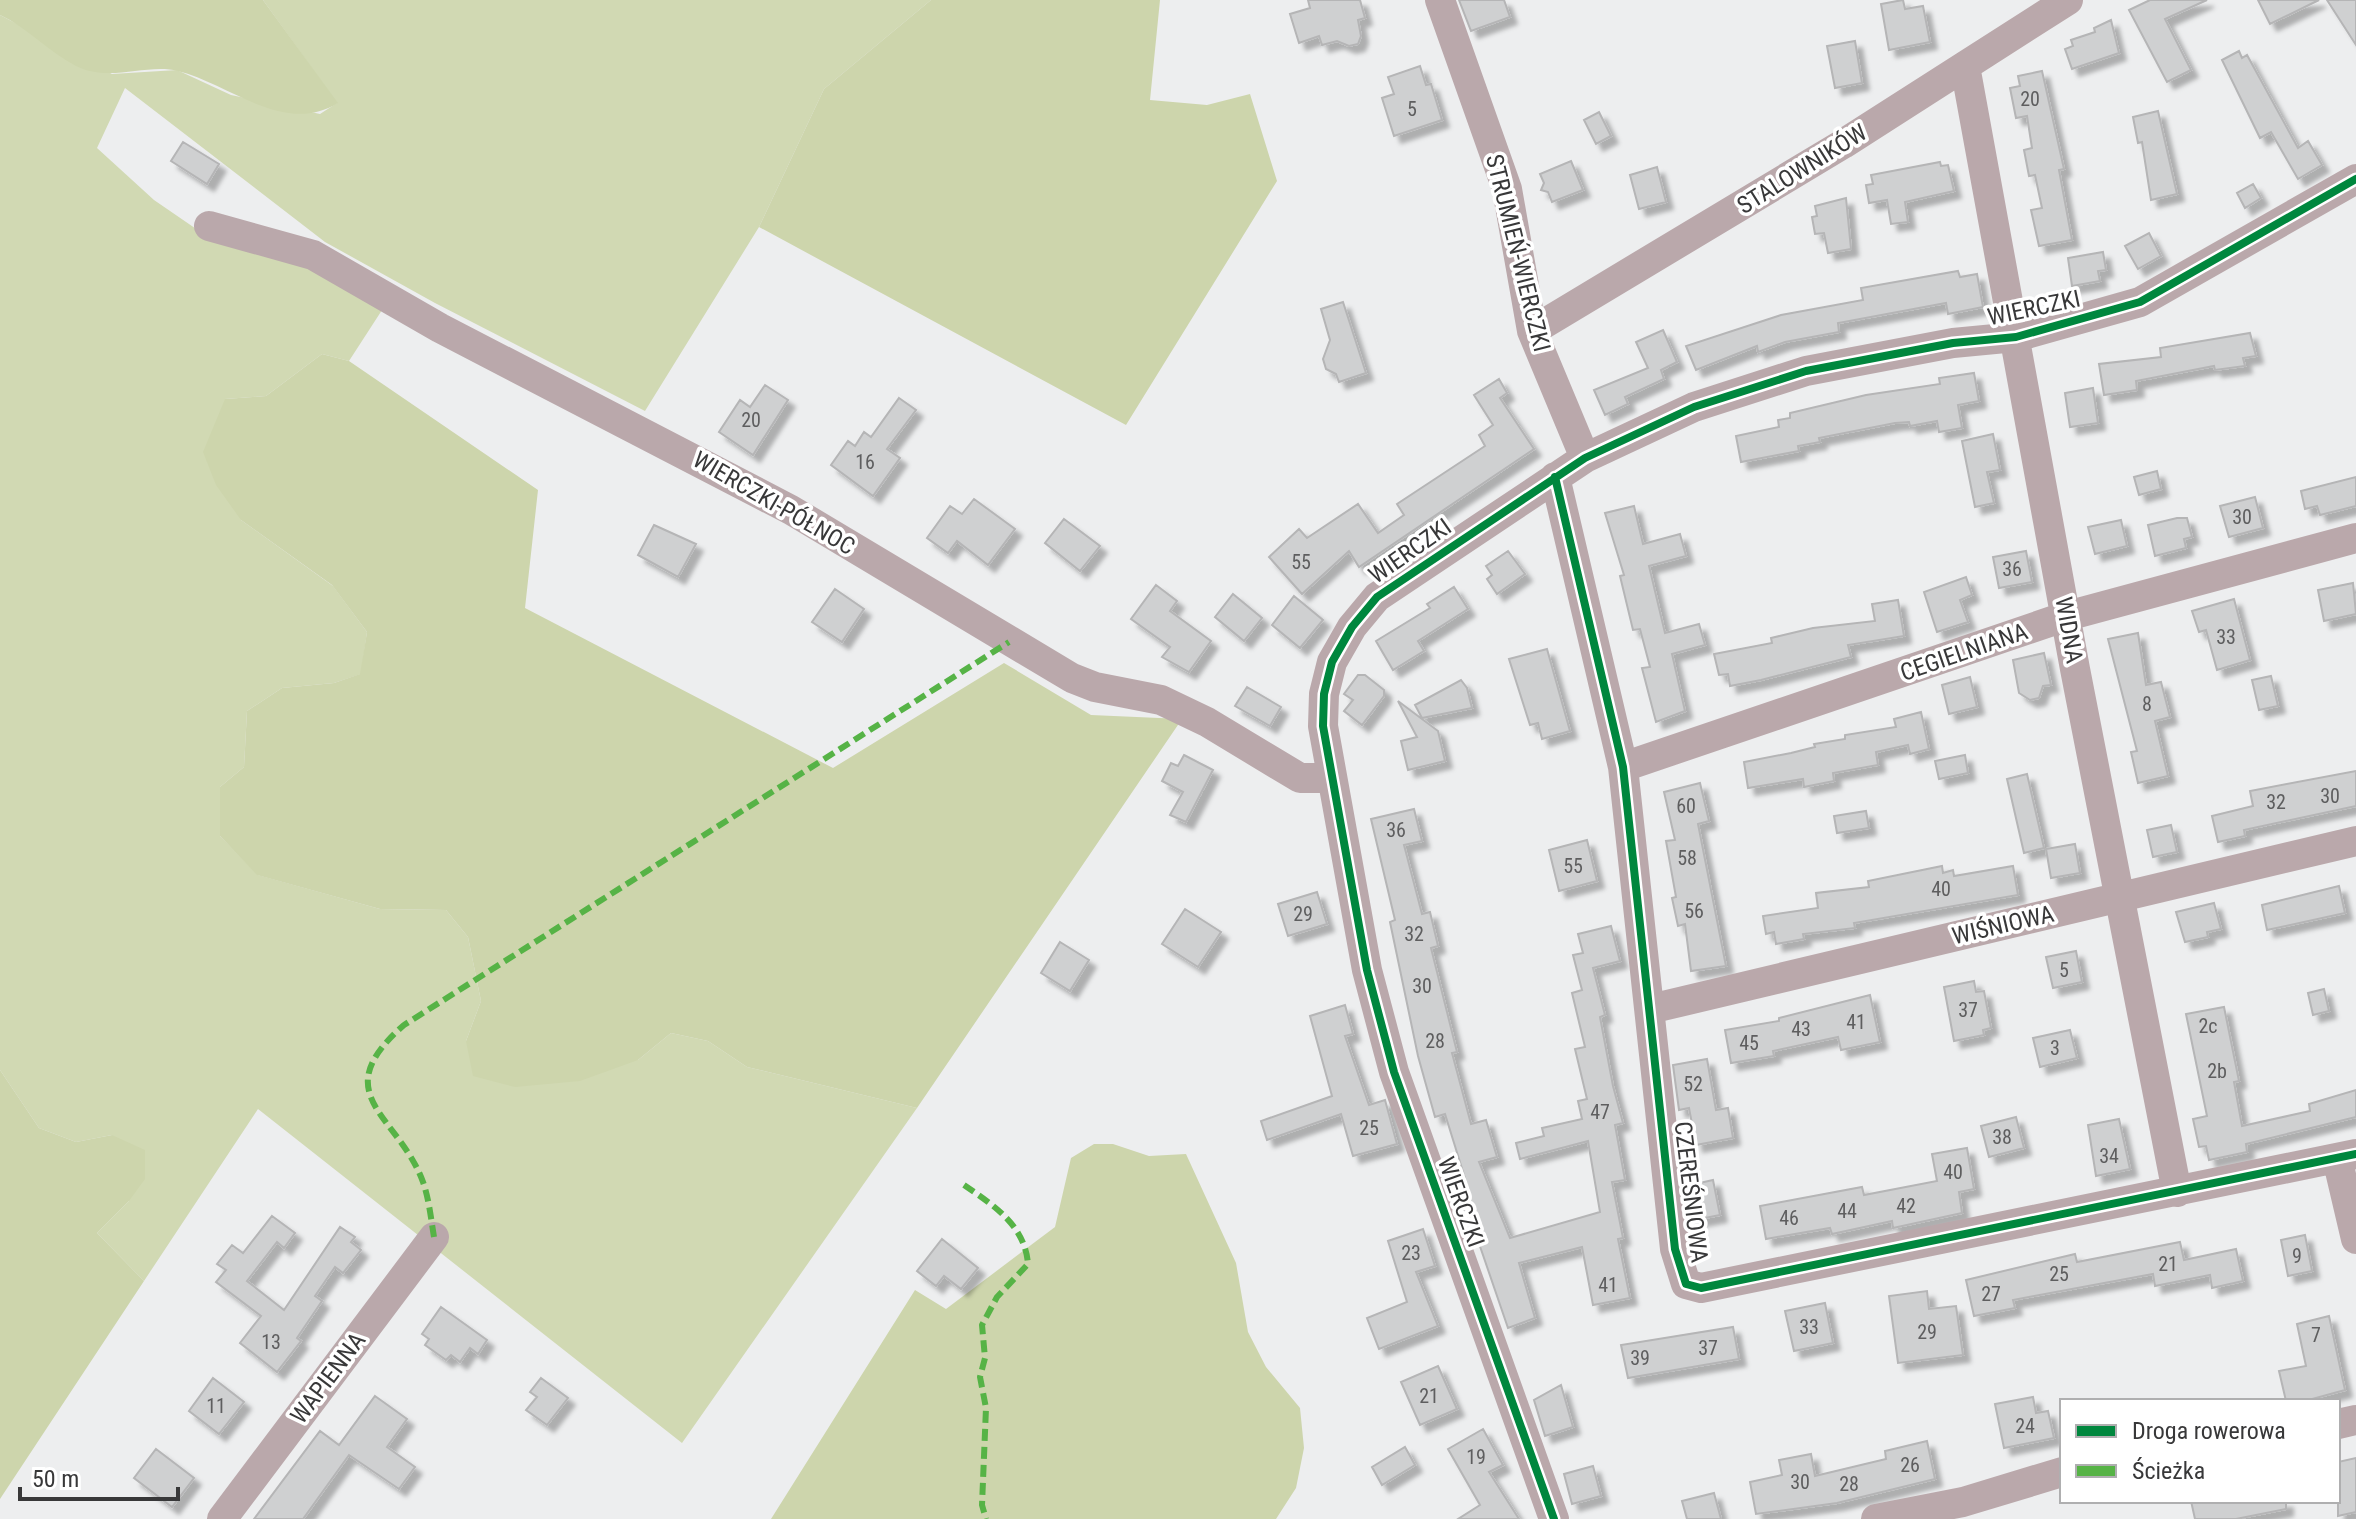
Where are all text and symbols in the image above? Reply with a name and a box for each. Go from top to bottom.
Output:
house number: 20 [2020,87,2040,111]
house number: 5 [1407,97,1417,121]
street label: STALOWNIKÓW [1732,118,1872,220]
street label: STRUMIEŃ-WIERCZKI [1480,151,1556,355]
street label: WIERCZKI [1985,285,2083,331]
house number: 20 [741,408,761,432]
street label: WIERCZKI-PÓŁNOC [688,445,860,561]
house number: 16 [855,450,875,474]
house number: 30 [2232,505,2252,529]
street label: WIERCZKI [1363,513,1457,589]
house number: 55 [1291,550,1311,574]
house number: 36 [2002,557,2022,581]
street label: WIDNA [2049,595,2089,666]
street label: CEGIELNIANA [1897,617,2032,687]
house number: 33 [2216,625,2236,649]
house number: 8 [2142,692,2152,716]
house number: 30 [2320,784,2340,808]
house number: 32 [2266,790,2286,814]
house number: 60 [1676,794,1696,818]
house number: 36 [1386,818,1406,842]
house number: 58 [1677,846,1697,870]
house number: 55 [1563,854,1583,878]
house number: 40 [1931,877,1951,901]
house number: 56 [1684,899,1704,923]
street label: WIŚNIOWA [1949,900,2057,950]
house number: 29 [1293,902,1313,926]
house number: 32 [1404,922,1424,946]
house number: 5 [2059,958,2069,982]
house number: 30 [1412,974,1432,998]
house number: 37 [1958,998,1978,1022]
house number: 41 [1846,1010,1866,1034]
house number: 2c [2198,1014,2218,1038]
house number: 43 [1791,1017,1811,1041]
house number: 28 [1425,1029,1445,1053]
house number: 45 [1739,1031,1759,1055]
house number: 3 [2050,1036,2060,1060]
house number: 2b [2207,1059,2227,1083]
house number: 52 [1683,1072,1703,1096]
house number: 47 [1590,1100,1610,1124]
house number: 25 [1359,1116,1379,1140]
street label: CZEREŚNIOWA [1668,1120,1714,1264]
house number: 38 [1992,1125,2012,1149]
house number: 34 [2099,1144,2119,1168]
street label: WIERCZKI [1432,1153,1490,1251]
house number: 40 [1943,1160,1963,1184]
house number: 42 [1896,1194,1916,1218]
house number: 44 [1837,1199,1857,1223]
house number: 46 [1779,1206,1799,1230]
house number: 23 [1401,1241,1421,1265]
house number: 9 [2292,1244,2302,1268]
house number: 21 [2158,1252,2178,1276]
house number: 25 [2049,1262,2069,1286]
house number: 41 [1598,1273,1618,1297]
house number: 27 [1981,1282,2001,1306]
house number: 33 [1799,1315,1819,1339]
house number: 29 [1917,1320,1937,1344]
house number: 7 [2311,1323,2321,1347]
street label: WAPIENNA [285,1327,371,1429]
house number: 13 [261,1330,281,1354]
house number: 37 [1698,1336,1718,1360]
house number: 39 [1630,1346,1650,1370]
house number: 21 [1419,1384,1439,1408]
house number: 11 [206,1394,226,1418]
legend [2060,1399,2340,1503]
house number: 24 [2015,1414,2035,1438]
text: Droga rowerowa [2132,1417,2286,1445]
house number: 19 [1466,1445,1486,1469]
scale bar [20,1451,178,1501]
house number: 26 [1900,1453,1920,1477]
text: Ścieżka [2132,1457,2205,1485]
text: 50 m [32,1465,79,1493]
house number: 30 [1790,1470,1810,1494]
house number: 28 [1839,1472,1859,1496]

